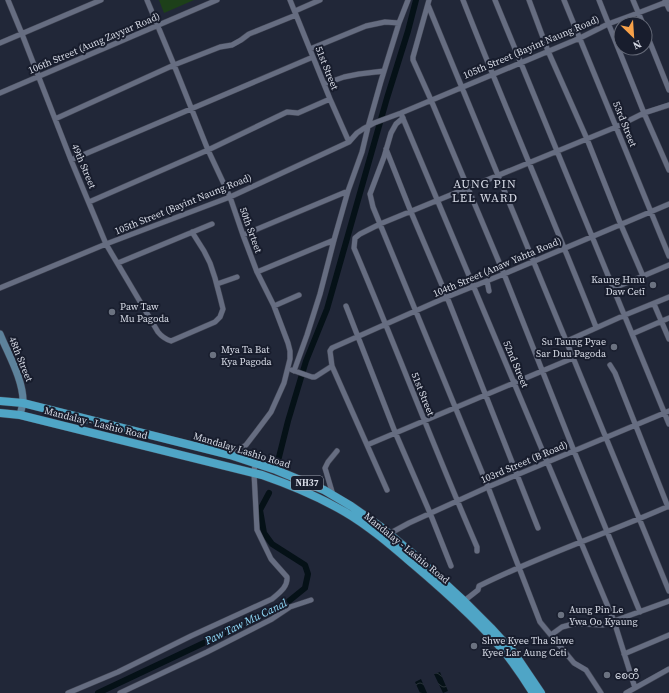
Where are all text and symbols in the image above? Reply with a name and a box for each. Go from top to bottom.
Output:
street label: 106th Street (Aung Zayyar Road) [26,9,162,77]
street label: 105th Street (Bayint Naung Road) [461,12,601,82]
north arrow [613,16,653,56]
text: N [630,36,644,53]
street label: 51st Street [312,44,342,92]
street label: 53rd Street [610,99,640,149]
street label: 49th Street [69,142,100,191]
street label: 105th Street (Bayint Naung Road) [112,170,254,238]
district label: AUNG PIN LEL WARD [452,176,518,206]
street label: 50th Srteet [237,205,266,255]
street label: 104th Street (Anaw Yahta Road) [431,234,563,300]
place label: Kaung Hmu Daw Cetī [591,273,645,298]
marker: Kaung Hmu Daw Cetī [648,280,658,290]
place label: Paw Taw Mu Pagoda [120,300,170,325]
marker: Paw Taw Mu Pagoda [107,307,117,317]
street label: 48th Street [6,335,36,384]
place label: Su Taung Pyae Sar Duu Pagoda [536,335,607,360]
street label: 52nd Street [500,338,532,390]
marker: Su Taung Pyae Sar Duu Pagoda [609,342,619,352]
place label: Mya Ta Bat Kya Pagoda [221,343,273,368]
marker: Mya Ta Bat Kya Pagoda [208,350,218,360]
street label: 51st Street [408,370,438,418]
street label: Mandalay - Lashio Road [43,404,149,442]
street label: Mandalay Lashio Road [192,429,292,471]
street label: 103rd Street (B Road) [478,438,570,486]
road number: NH37 [291,476,323,490]
street label: Mandalay - Lashio Road [362,510,453,587]
water label: Paw Taw Mu Canal [201,595,290,649]
place label: Aung Pin Le Ywa Oo Kyaung [569,603,638,628]
marker: Aung Pin Le Ywa Oo Kyaung [556,610,566,620]
place label: Shwe Kyee Tha Shwe Kyee Lar Aung Ceti [482,634,574,659]
marker: Shwe Kyee Tha Shwe Kyee Lar Aung Ceti [469,641,479,651]
place label: စေတီ [615,668,639,682]
marker: စေတီ [602,670,612,680]

